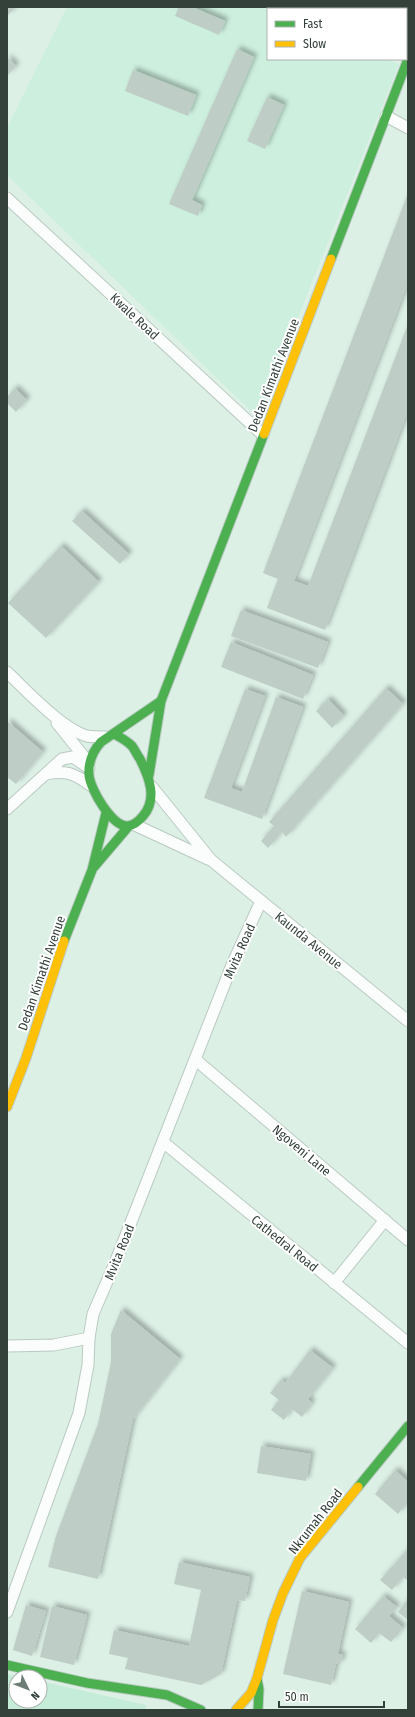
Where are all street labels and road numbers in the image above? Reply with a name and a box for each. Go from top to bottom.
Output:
street label: Kwale Road [107,290,162,343]
street label: Dedan Kimathi Avenue [245,316,302,434]
street label: Kaunda Avenue [272,909,345,972]
street label: Dedan Kimathi Avenue [15,914,68,1032]
street label: Mvita Road [221,921,258,981]
street label: Ngoveni Lane [270,1122,334,1179]
street label: Cathedral Road [248,1212,321,1275]
street label: Mvita Road [101,1222,137,1282]
street label: Nkrumah Road [285,1486,345,1557]

